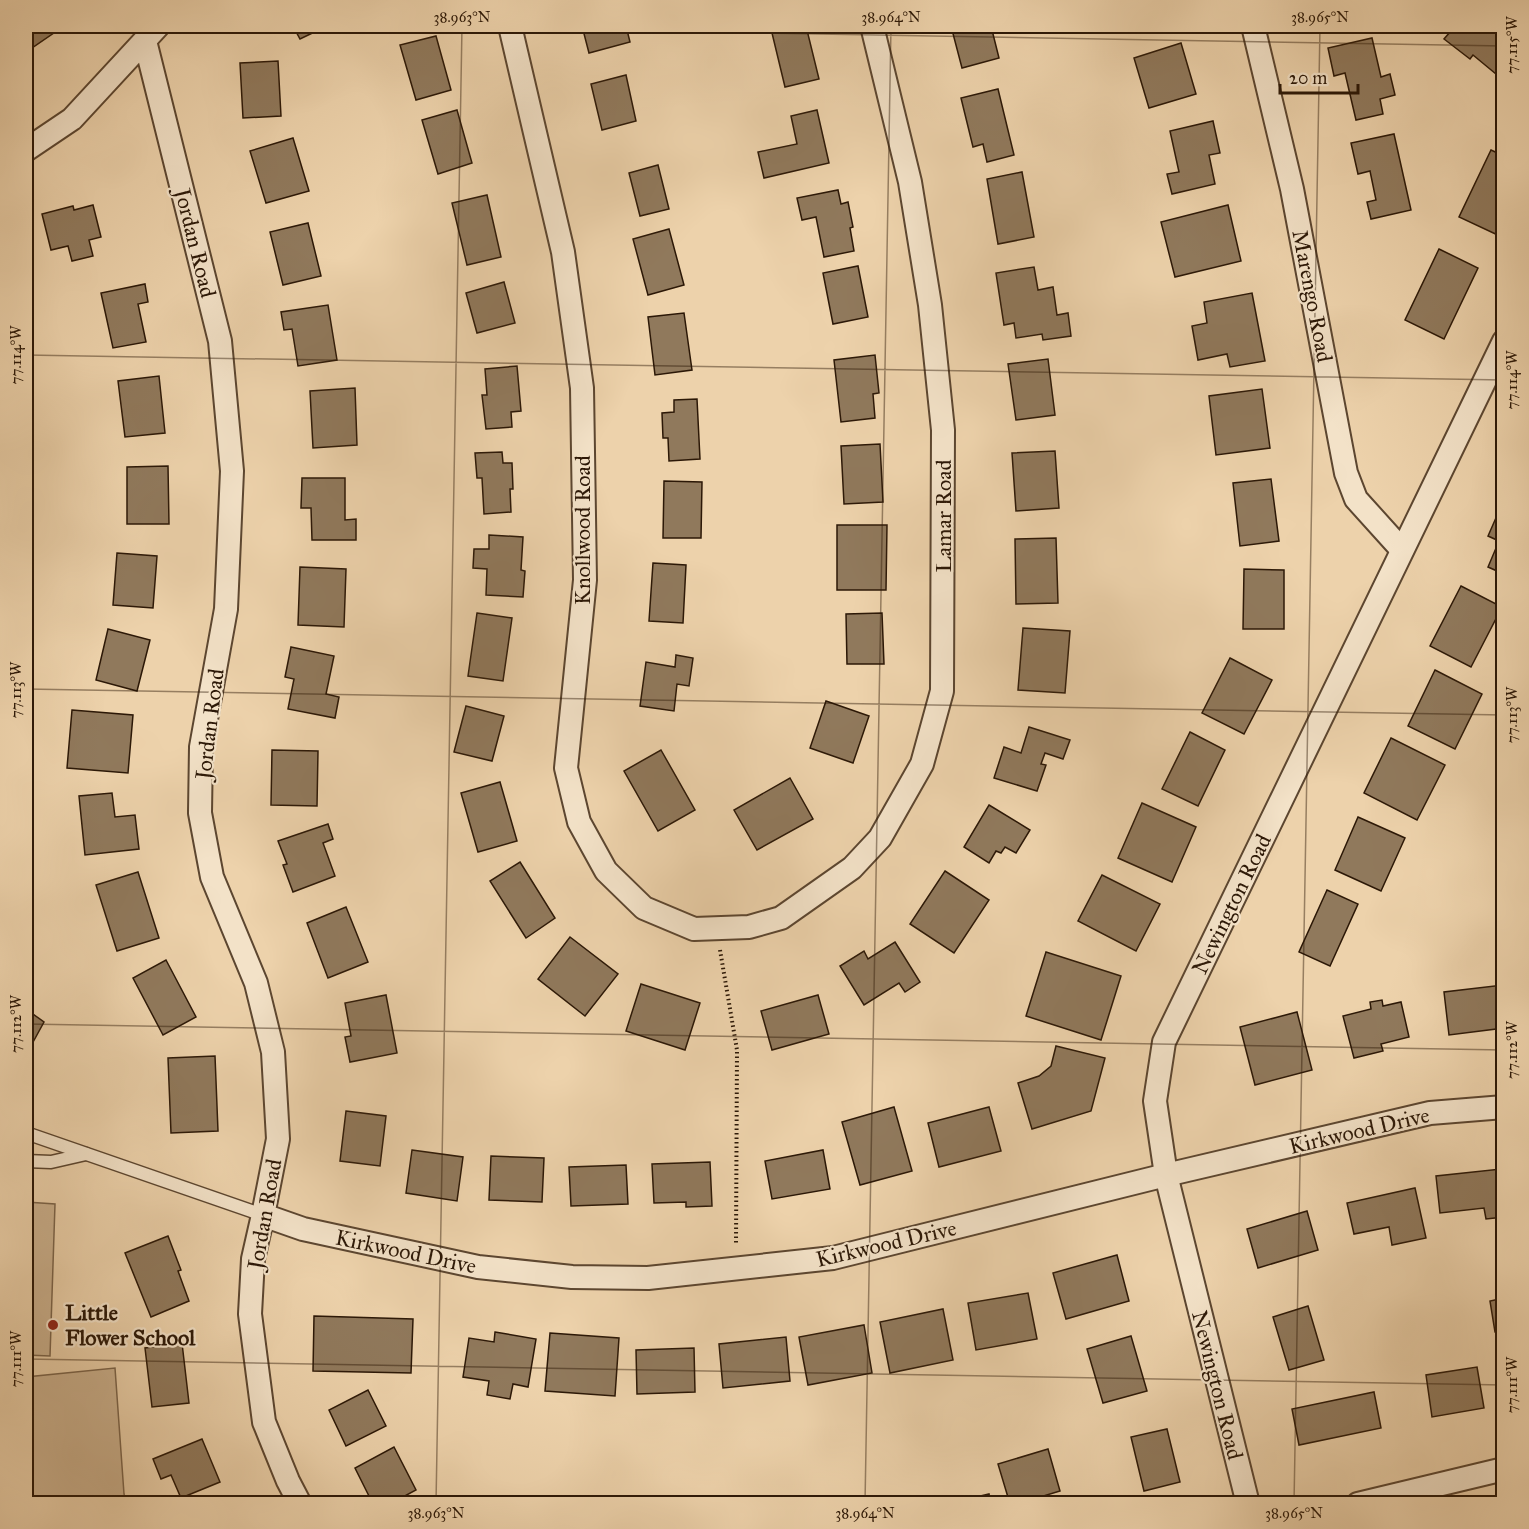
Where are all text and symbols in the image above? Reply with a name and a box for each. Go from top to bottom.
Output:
text: 38.963°N [434,8,491,26]
text: 38.964°N [861,8,921,26]
text: 38.965°N [1291,8,1349,26]
text: 77.115°W [1503,16,1521,74]
scale bar [1280,57,1358,95]
text: 20 m [1289,67,1327,89]
street label: Jordan Road [168,184,222,301]
street label: Marengo Road [1286,228,1339,365]
text: 77.114°W [7,325,25,384]
text: 77.114°W [1503,350,1521,409]
street label: Knollwood Road [569,455,596,605]
street label: Lamar Road [930,459,957,573]
text: 77.113°W [7,661,25,718]
street label: Jordan Road [189,667,230,783]
text: 77.113°W [1503,686,1521,743]
street label: Newington Road [1186,830,1277,979]
text: 77.112°W [7,994,25,1053]
text: 77.112°W [1503,1020,1521,1079]
street label: Kirkwood Drive [1286,1101,1432,1160]
street label: Jordan Road [241,1157,287,1273]
street label: Kirkwood Drive [813,1214,959,1273]
street label: Kirkwood Drive [333,1223,479,1280]
place label: Little Flower School [65,1299,196,1351]
street label: Newington Road [1186,1308,1249,1462]
marker: Little Flower School [46,1318,60,1332]
text: 77.111°W [7,1330,25,1387]
text: 77.111°W [1503,1356,1521,1413]
text: 38.963°N [408,1504,465,1522]
text: 38.964°N [835,1504,895,1522]
text: 38.965°N [1265,1504,1323,1522]

